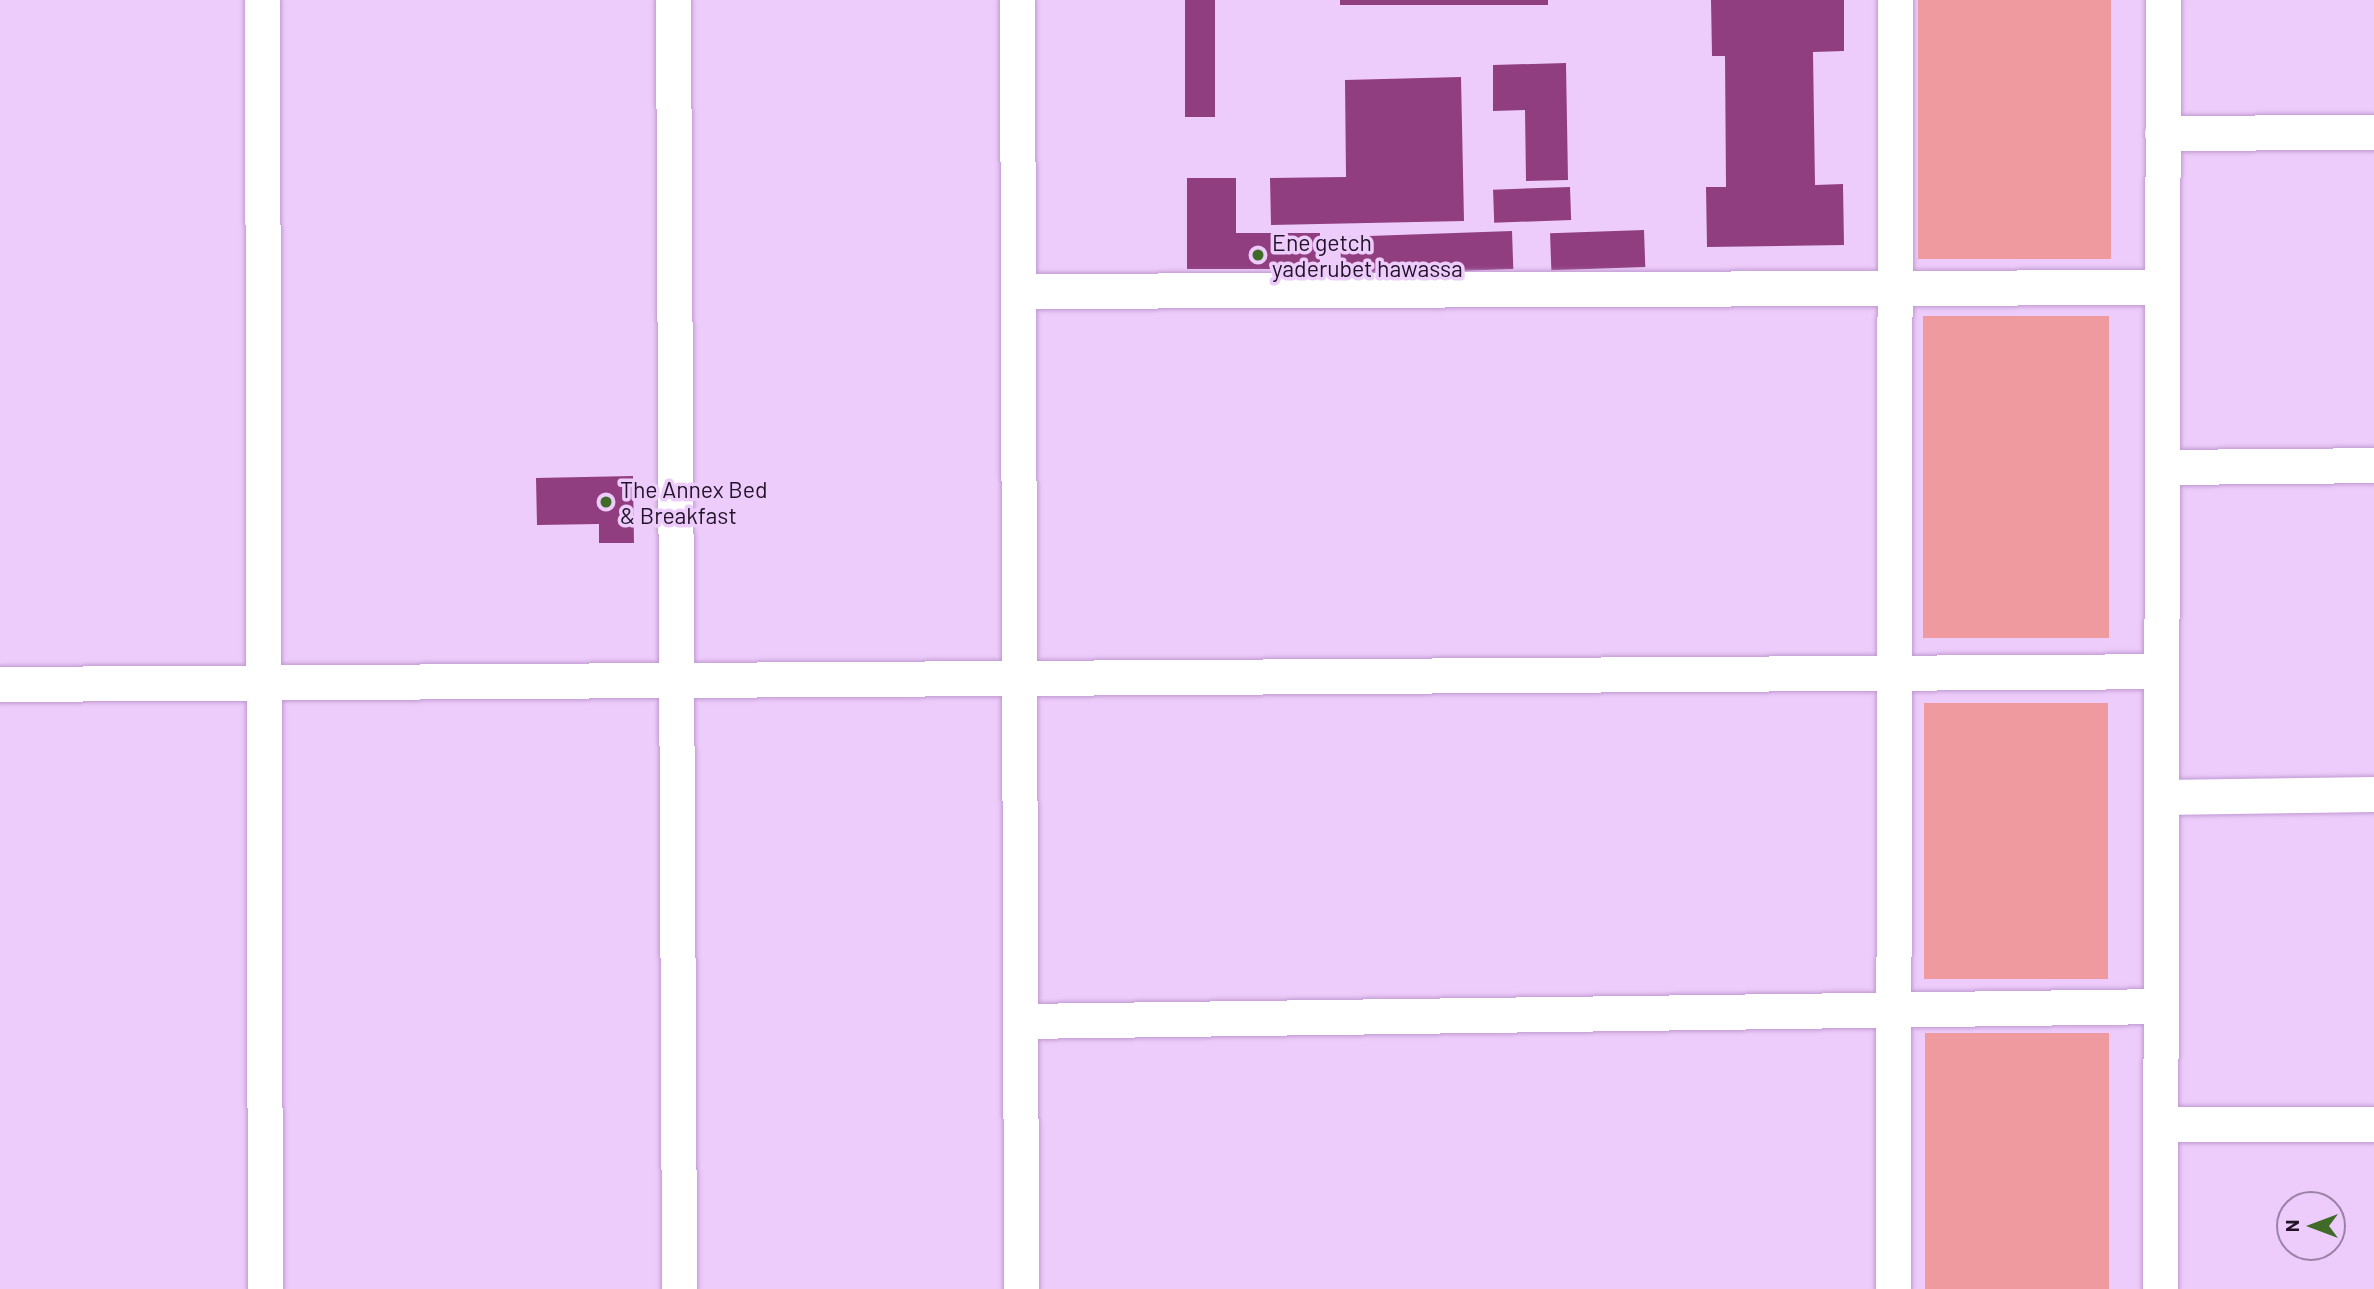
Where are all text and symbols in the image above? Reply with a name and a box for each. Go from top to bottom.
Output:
place label: Ene getch yaderubet hawassa [1272,228,1463,282]
marker: Ene getch yaderubet hawassa [1250,247,1266,263]
place label: The Annex Bed & Breakfast [620,475,768,529]
marker: The Annex Bed & Breakfast [598,494,614,510]
north arrow [2276,1191,2346,1261]
text: N [2280,1220,2303,1232]

